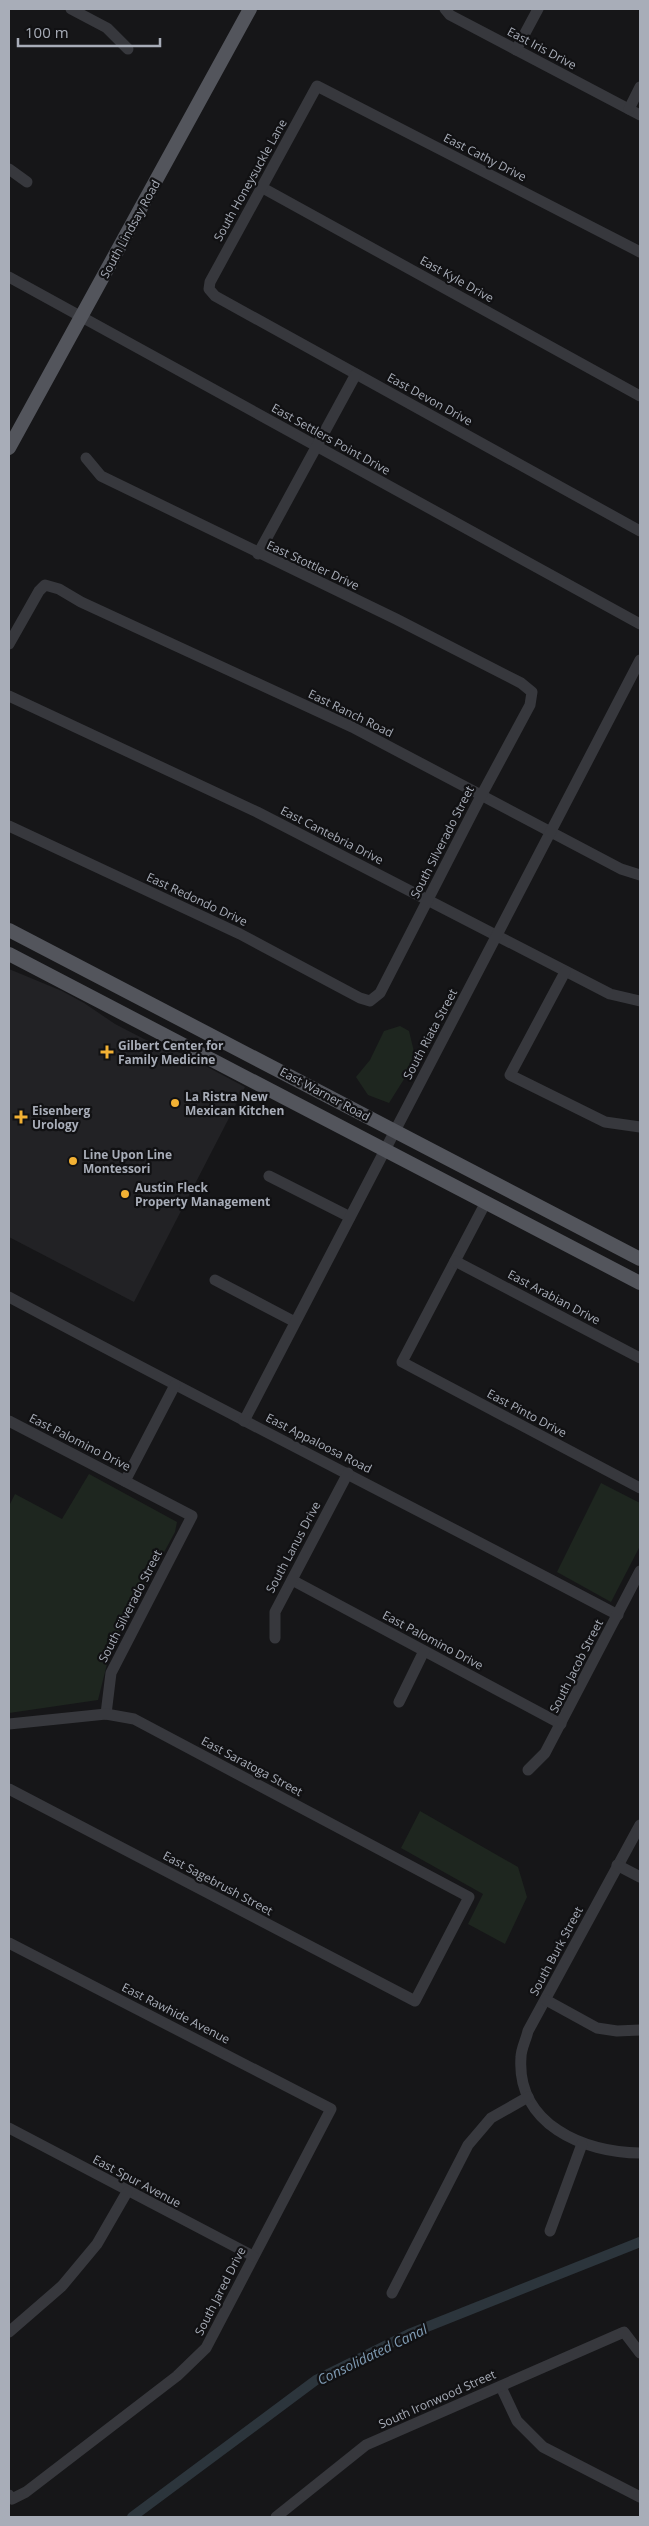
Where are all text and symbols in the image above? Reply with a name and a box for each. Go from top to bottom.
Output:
scale bar [18,15,160,47]
text: 100 m [25,22,69,42]
street label: East Iris Drive [504,23,580,73]
street label: South Honeysuckle Lane [209,116,291,244]
street label: East Cathy Drive [441,129,530,185]
street label: South Lindsay Road [96,177,164,281]
street label: East Kyle Drive [417,252,497,306]
street label: East Devon Drive [384,369,476,430]
street label: East Settlers Point Drive [269,399,394,479]
street label: East Stottler Drive [264,536,362,594]
street label: East Ranch Road [306,685,396,741]
street label: South Silverado Street [406,783,478,901]
street label: East Cantebria Drive [278,802,387,868]
street label: East Redondo Drive [144,868,250,930]
street label: South Riata Street [399,986,461,1082]
place label: Gilbert Center for Family Medicine [118,1037,224,1068]
marker: Gilbert Center for Family Medicine [100,1045,114,1059]
street label: East Warner Road [277,1063,373,1125]
place label: La Ristra New Mexican Kitchen [185,1088,284,1119]
marker: La Ristra New Mexican Kitchen [169,1097,181,1109]
place label: Eisenberg Urology [32,1102,90,1133]
marker: Eisenberg Urology [14,1110,28,1124]
place label: Line Upon Line Montessori [83,1146,172,1177]
marker: Line Upon Line Montessori [67,1155,79,1167]
place label: Austin Fleck Property Management [135,1179,270,1210]
marker: Austin Fleck Property Management [119,1188,131,1200]
street label: East Arabian Drive [505,1265,603,1329]
street label: East Pinto Drive [484,1385,570,1441]
street label: East Palomino Drive [26,1409,134,1475]
street label: East Appaloosa Road [263,1409,375,1477]
street label: South Lanus Drive [262,1498,325,1596]
street label: South Silverado Street [94,1547,166,1665]
street label: East Palomino Drive [380,1606,487,1674]
street label: South Jacob Street [545,1616,607,1716]
street label: East Saratoga Street [198,1732,306,1800]
street label: East Sagebrush Street [160,1847,276,1919]
street label: South Burk Street [525,1903,587,1999]
street label: East Rawhide Avenue [119,1978,233,2048]
street label: East Spur Avenue [90,2151,184,2212]
street label: South Jared Drive [190,2244,250,2338]
water label: Consolidated Canal [314,2319,431,2389]
street label: South Ironwood Street [376,2366,498,2432]

